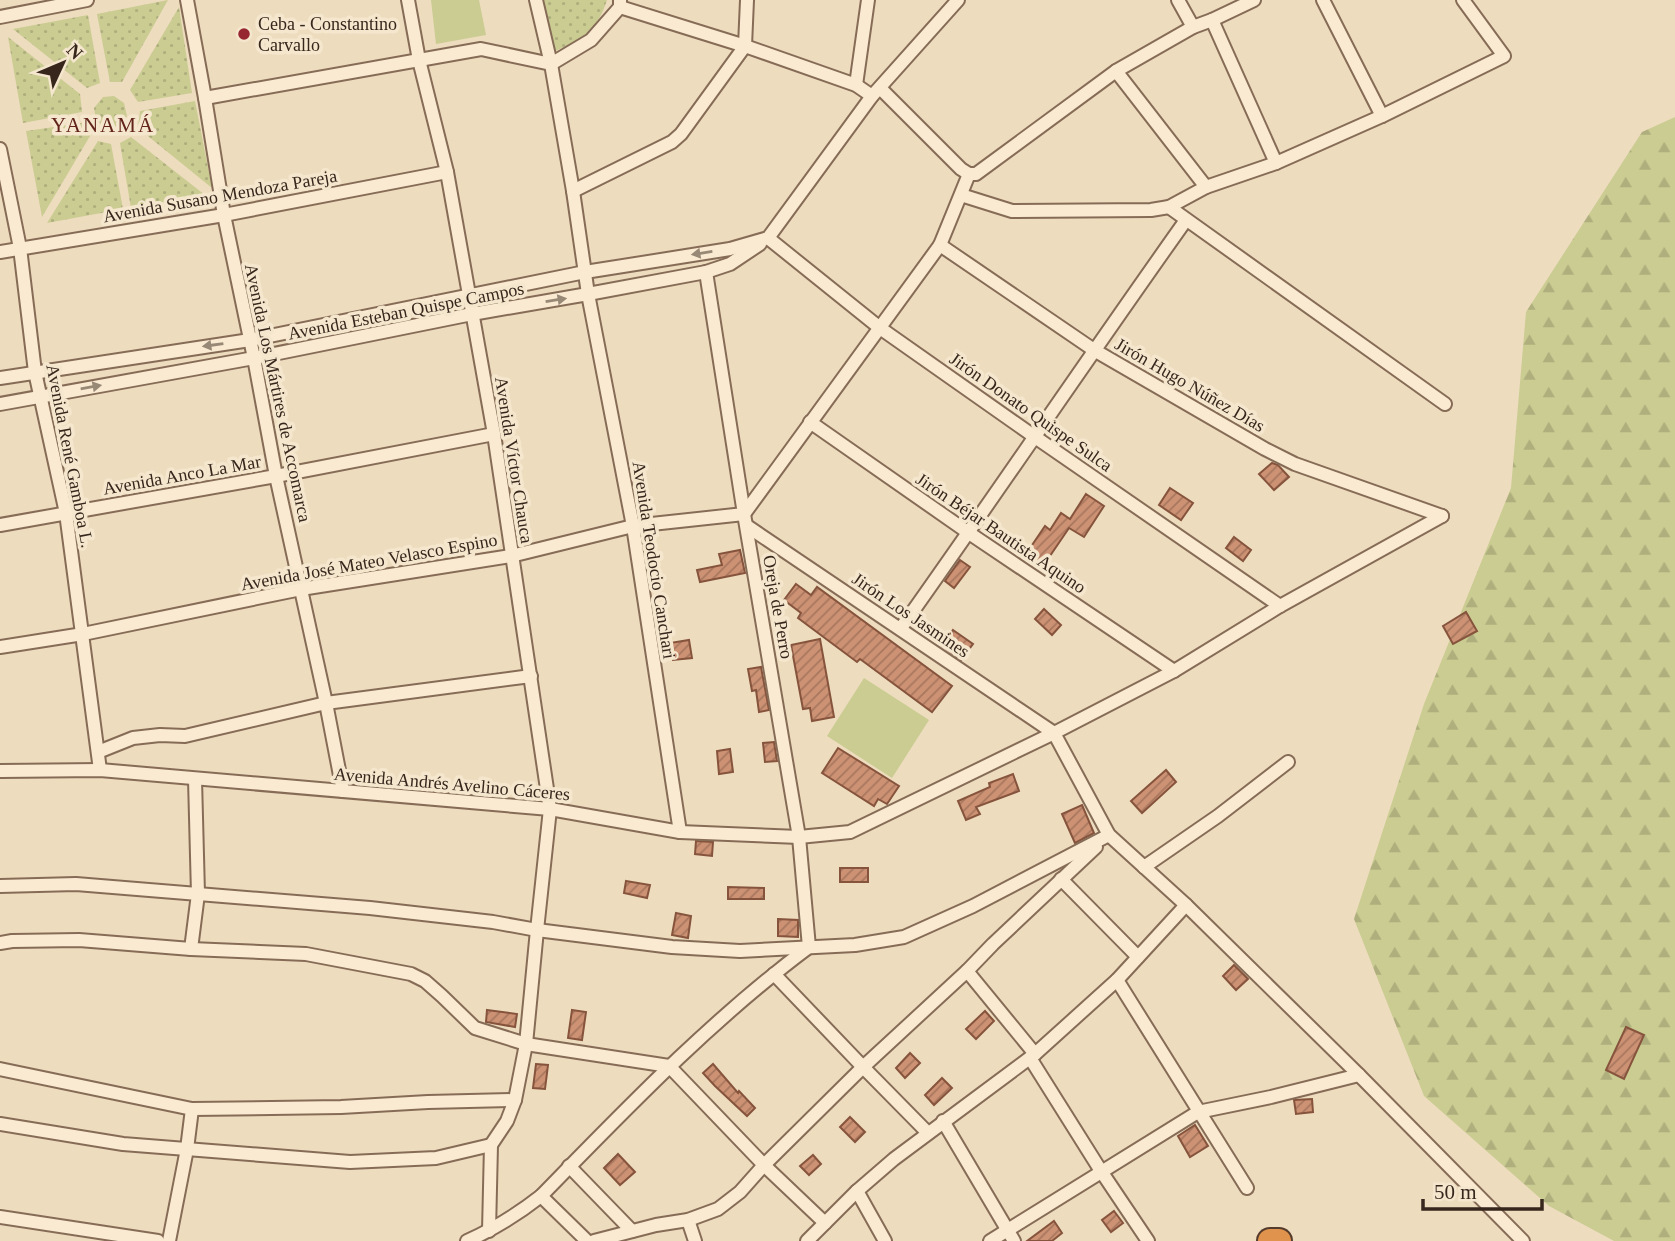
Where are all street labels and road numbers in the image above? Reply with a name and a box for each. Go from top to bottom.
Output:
street label: Avenida Susano Mendoza Pareja [102,166,338,226]
street label: Avenida Los Mártires de Accomarca [241,262,315,524]
street label: Avenida Esteban Quispe Campos [286,278,526,344]
street label: Jirón Hugo Núñez Días [1112,334,1268,436]
street label: Jirón Donato Quispe Sulca [946,348,1116,476]
street label: Avenida René Gamboa L. [42,363,98,549]
street label: Avenida Víctor Chauca [491,375,537,545]
street label: Avenida Anco La Mar [101,451,263,499]
street label: Avenida Teodocio Canchari [628,460,680,660]
street label: Jirón Béjar Bautista Aquino [912,469,1090,597]
street label: Avenida José Mateo Velasco Espino [239,530,499,594]
street label: Oreja de Perro [759,554,797,660]
street label: Jirón Los Jasmines [849,568,973,662]
street label: Avenida Andrés Avelino Cáceres [333,764,571,804]

